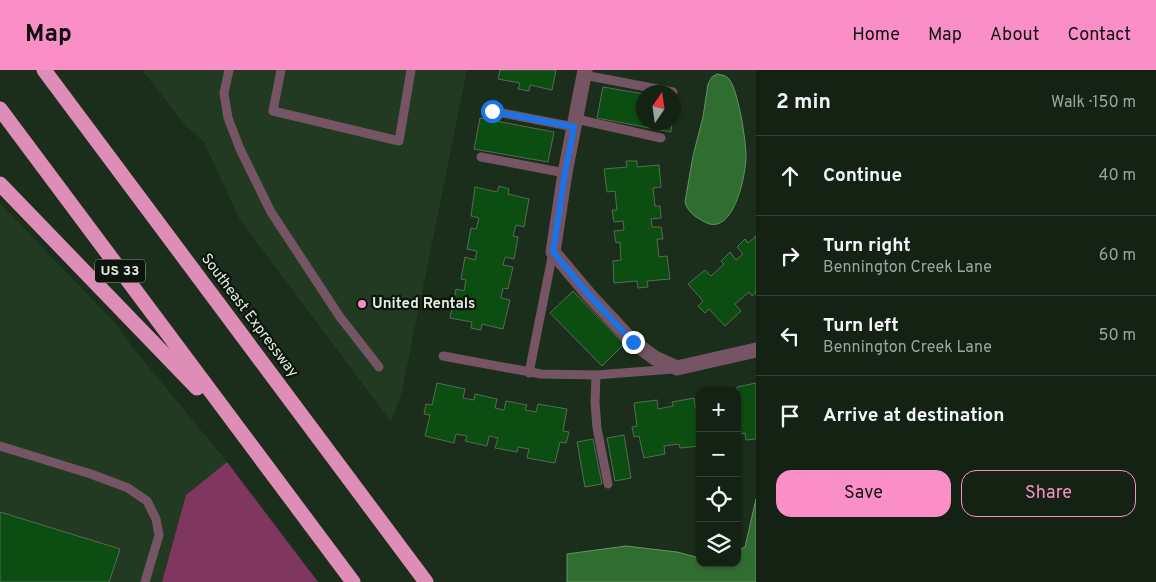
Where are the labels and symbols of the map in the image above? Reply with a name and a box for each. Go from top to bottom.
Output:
north arrow [636,85,681,130]
route start [481,100,504,123]
street label: Southeast Expressway [196,250,302,382]
road number: US 33 [95,260,145,282]
place label: United Rentals [372,295,476,314]
marker: United Rentals [356,298,368,310]
route end [622,331,645,354]

